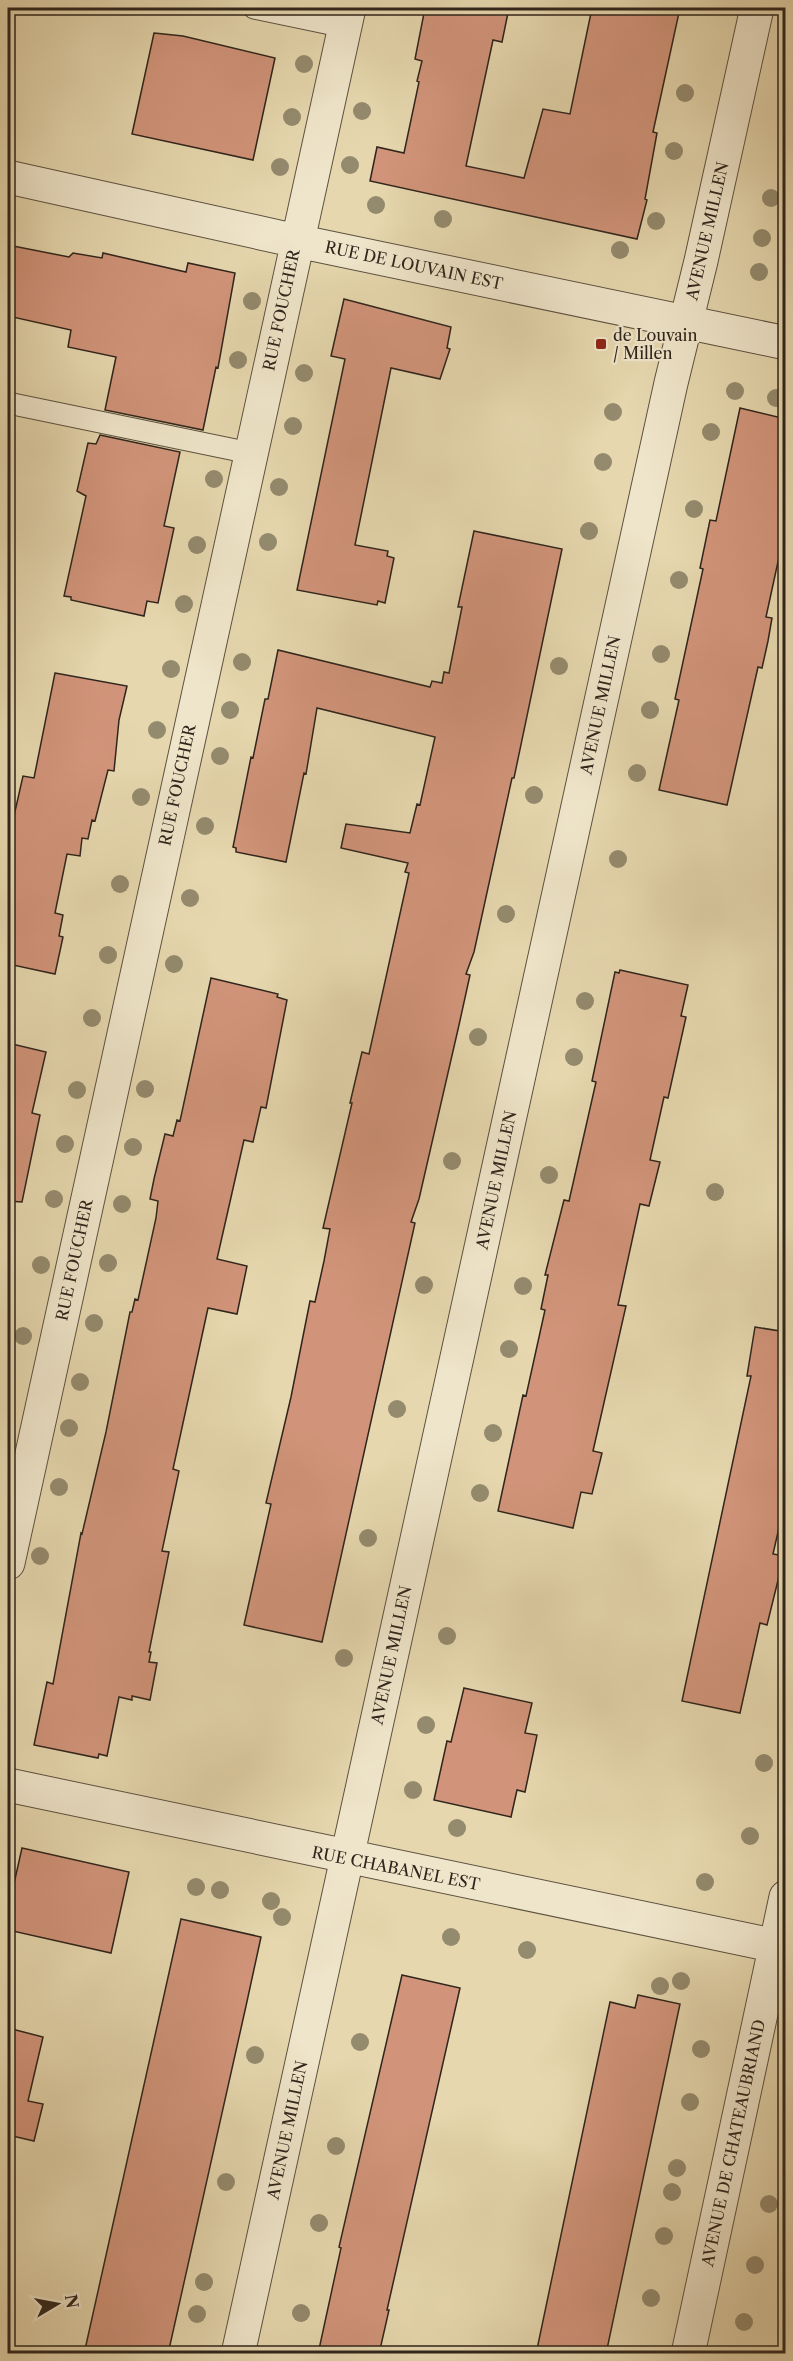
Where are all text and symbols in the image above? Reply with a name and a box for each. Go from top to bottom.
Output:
street label: AVENUE MILLEN [681,160,733,303]
street label: RUE DE LOUVAIN EST [323,236,505,294]
street label: RUE FOUCHER [258,246,304,373]
place label: de Louvain / Millen [613,325,697,363]
marker: de Louvain / Millen [594,337,608,351]
street label: AVENUE MILLEN [575,634,624,777]
street label: RUE FOUCHER [154,721,200,848]
street label: AVENUE MILLEN [471,1109,520,1252]
street label: RUE FOUCHER [51,1196,97,1323]
street label: AVENUE MILLEN [366,1584,415,1727]
street label: RUE CHABANEL EST [310,1842,482,1894]
street label: AVENUE DE CHATEAUBRIAND [697,2018,769,2269]
street label: AVENUE MILLEN [262,2059,311,2202]
north arrow [27,2274,87,2334]
text: N [61,2293,83,2310]

